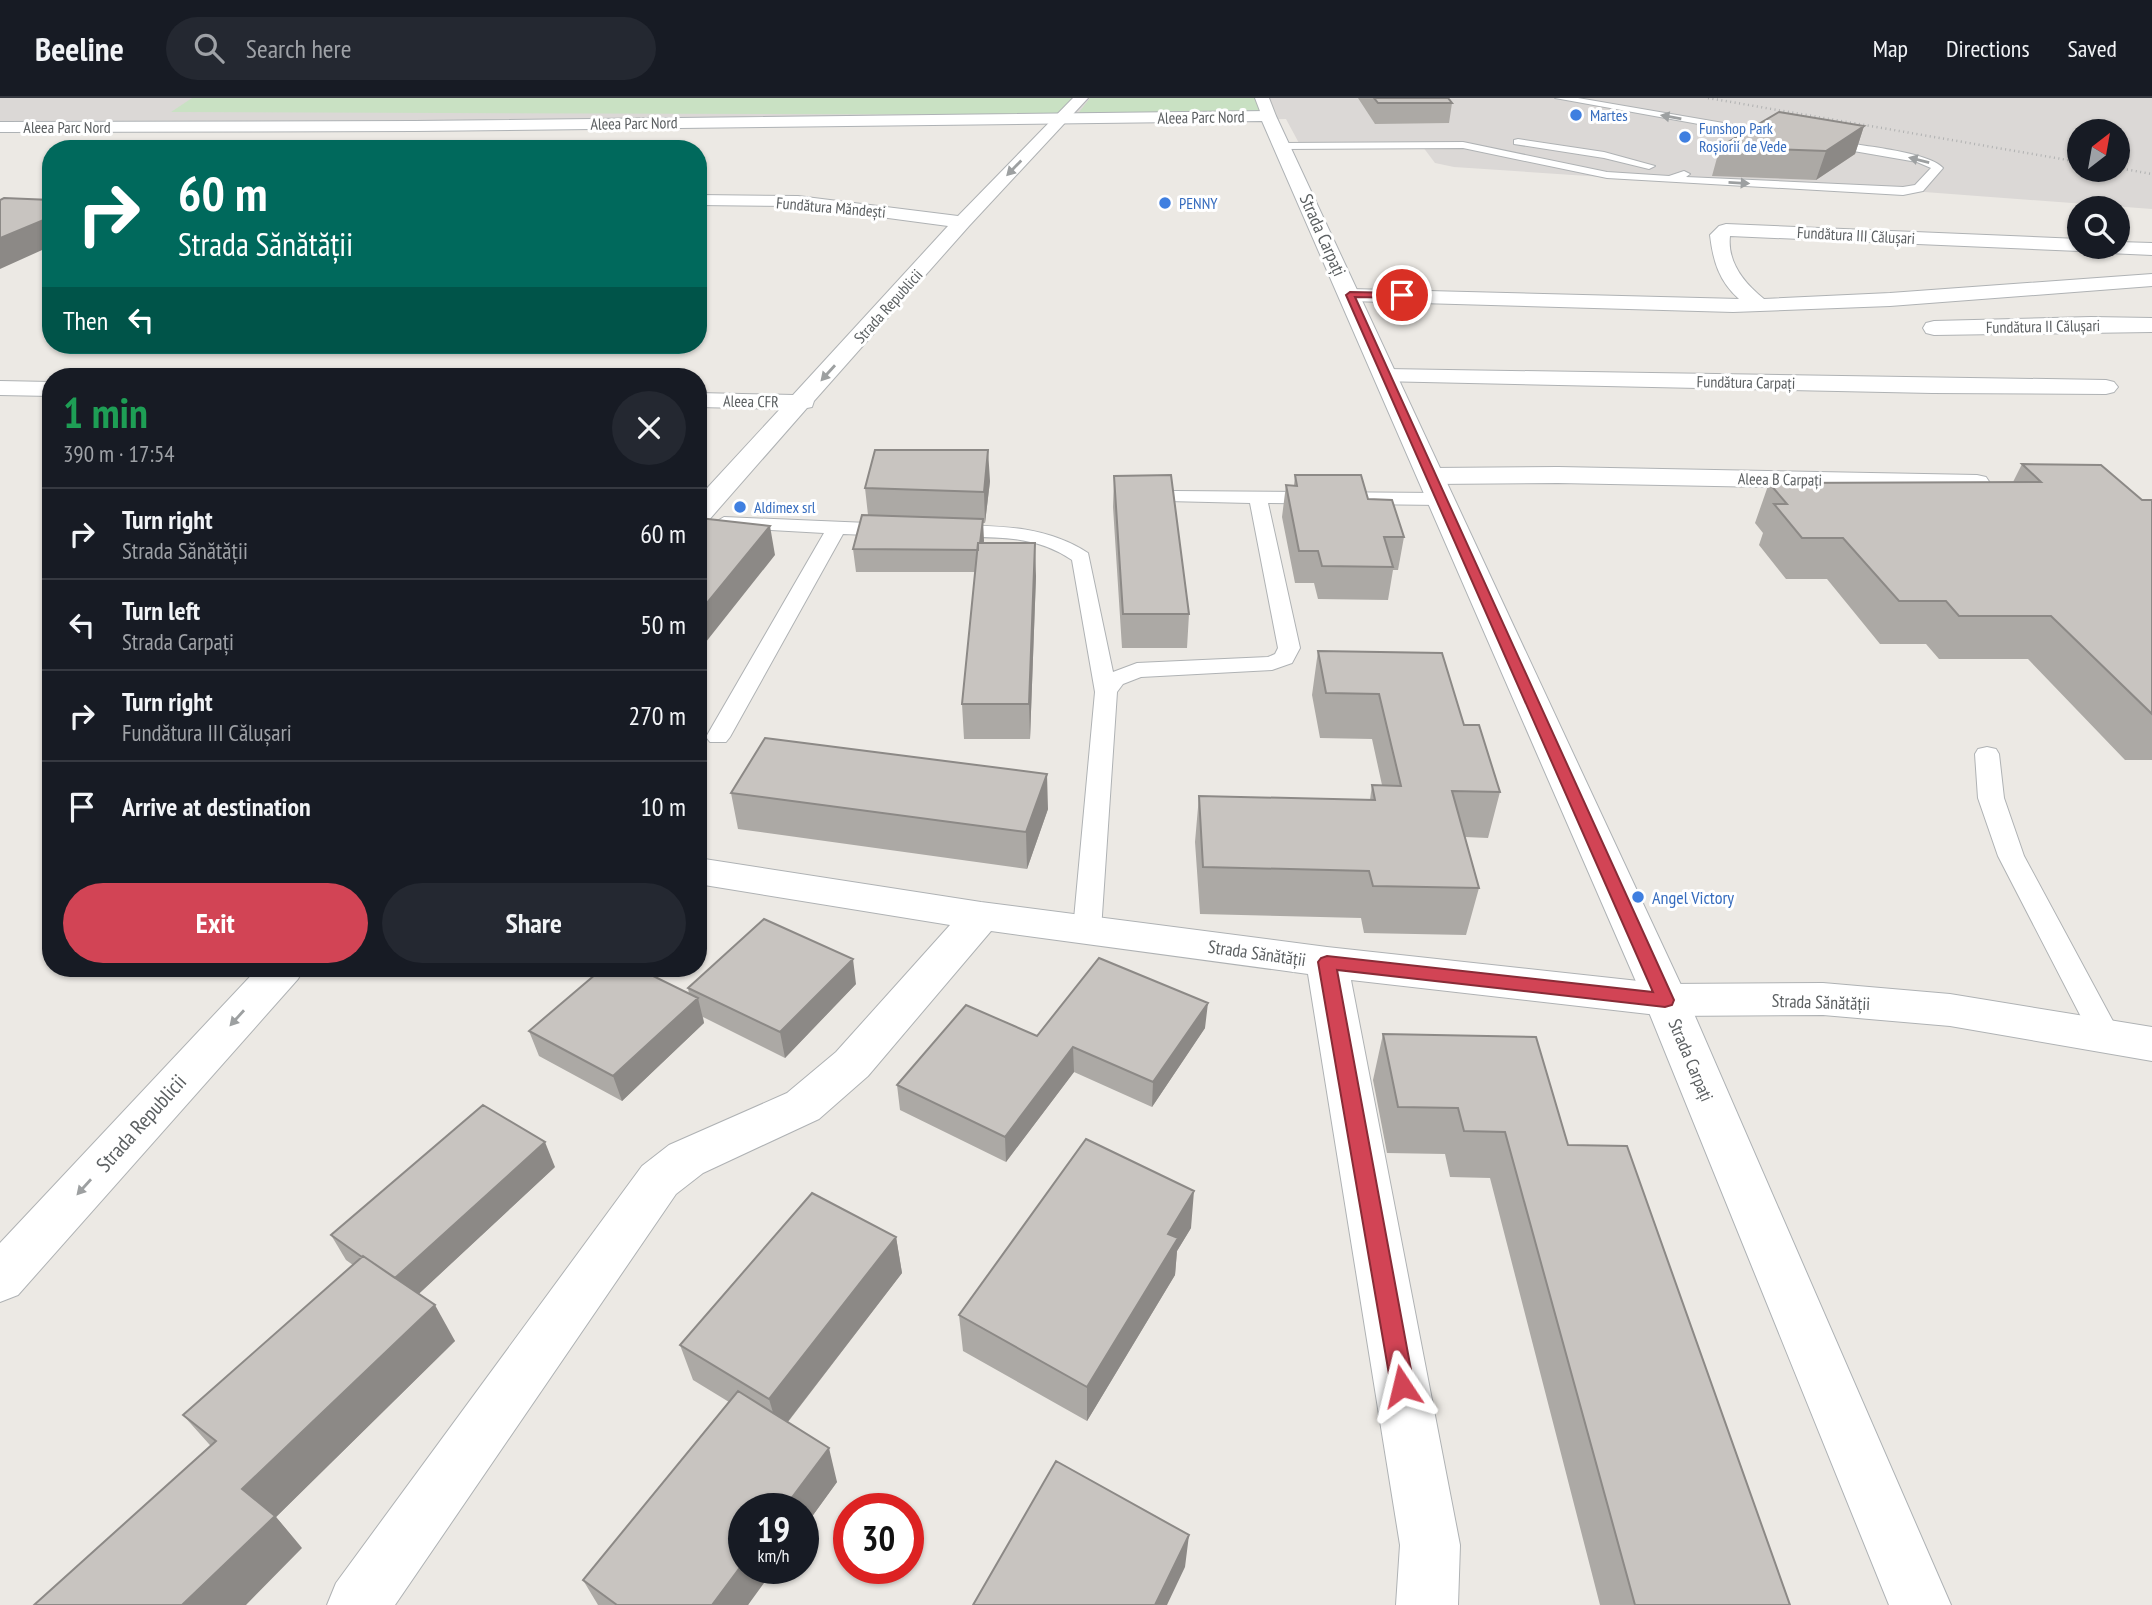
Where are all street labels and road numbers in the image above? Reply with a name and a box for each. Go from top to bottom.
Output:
street label: Aleea Parc Nord [1157,106,1245,128]
street label: Aleea Parc Nord [590,112,678,134]
street label: Aleea Parc Nord [23,117,111,137]
street label: Strada Carpați [1295,190,1351,280]
street label: Fundătura Măndești [775,192,887,222]
street label: Fundătura III Călușari [1797,222,1915,248]
street label: Strada Republicii [849,265,927,347]
street label: Fundătura II Călușari [1986,315,2100,337]
street label: Fundătura Carpați [1697,371,1795,393]
street label: Aleea CFR [723,391,779,411]
street label: Aleea B Carpați [1738,468,1822,490]
street label: Strada Sănătății [1207,935,1307,971]
street label: Strada Sănătății [1771,989,1871,1015]
street label: Strada Carpați [1663,1015,1719,1105]
street label: Strada Republicii [90,1069,192,1177]

